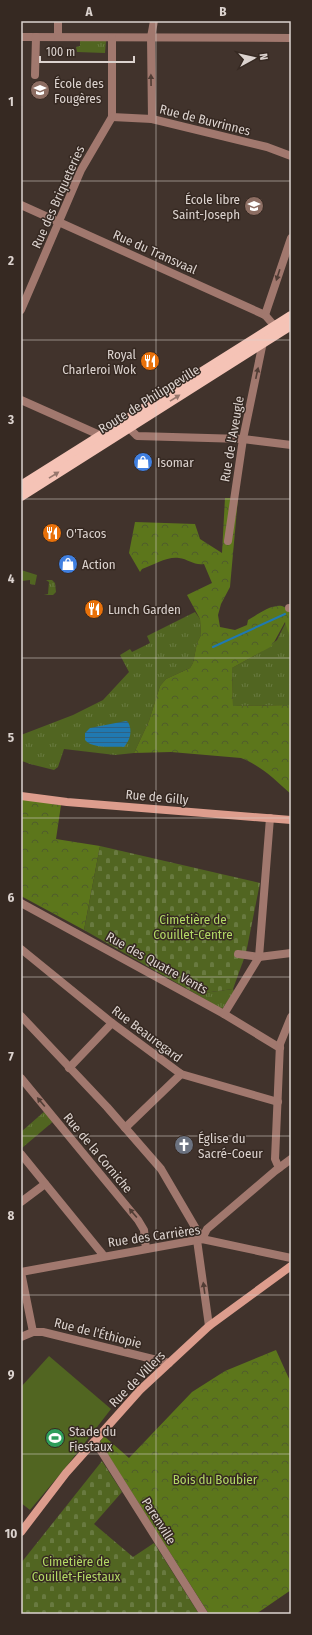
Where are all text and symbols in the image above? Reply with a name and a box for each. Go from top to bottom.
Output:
text: A [84,4,93,19]
text: B [219,4,227,19]
scale bar [40,38,134,64]
north arrow [234,38,274,78]
text: 100 m [46,45,75,59]
text: N [257,53,270,61]
one-way arrow [148,73,154,86]
place label: École des Fougères [54,76,104,106]
school or university icon: École des Fougères [29,79,51,101]
text: 1 [8,94,14,109]
street label: Rue de Buvrinnes [158,101,252,139]
street label: Rue des Briqueteries [29,143,88,251]
place label: École libre Saint-Joseph [173,192,240,222]
school or university icon: École libre Saint-Joseph [243,195,265,217]
street label: Rue du Transvaal [111,227,200,277]
text: 2 [7,253,14,268]
one-way arrow [275,269,281,281]
place label: Royal Charleroi Wok [62,347,137,377]
restaurant icon: Royal Charleroi Wok [139,350,161,372]
street label: Route de Philippeville [96,362,202,436]
one-way arrow [254,367,260,380]
one-way arrow [170,394,181,401]
street label: Rue de l'Aveugle [217,395,247,483]
text: 3 [7,412,14,427]
shop icon: Isomar [132,451,154,473]
place label: Isomar [157,455,194,470]
one-way arrow [49,471,59,479]
restaurant icon: O'Tacos [41,522,63,544]
place label: O'Tacos [66,526,107,541]
shop icon: Action [57,553,79,575]
place label: Action [82,557,116,572]
text: 4 [8,571,15,586]
restaurant icon: Lunch Garden [83,598,105,620]
place label: Lunch Garden [108,602,181,617]
text: 5 [8,730,14,745]
street label: Rue de Gilly [125,787,189,807]
text: 6 [8,890,15,905]
park label: Cimetière de Couillet-Centre [153,912,233,942]
street label: Rue des Quatre Vents [104,929,211,997]
street label: Rue Beauregard [109,1003,185,1065]
text: 7 [8,1049,14,1064]
one-way arrow [37,1097,45,1107]
street label: Rue de la Corniche [60,1110,136,1196]
place label: Église du Sacré-Coeur [198,1131,263,1161]
church icon: Église du Sacré-Coeur [173,1134,195,1156]
text: 8 [8,1208,15,1223]
one-way arrow [128,1208,137,1218]
street label: Rue des Carrières [107,1222,202,1250]
one-way arrow [201,1282,207,1294]
street label: Rue de l'Éthiopie [53,1315,143,1351]
street label: Rue de Villers [106,1348,168,1410]
text: 9 [8,1367,15,1382]
place label: Stade du Fiestaux [69,1424,116,1454]
sports icon: Stade du Fiestaux [44,1427,66,1449]
park label: Bois du Boubier [173,1472,258,1487]
street label: Parenville [139,1495,179,1547]
text: 10 [5,1526,17,1541]
park label: Cimetière de Couillet-Fiestaux [32,1554,121,1584]

